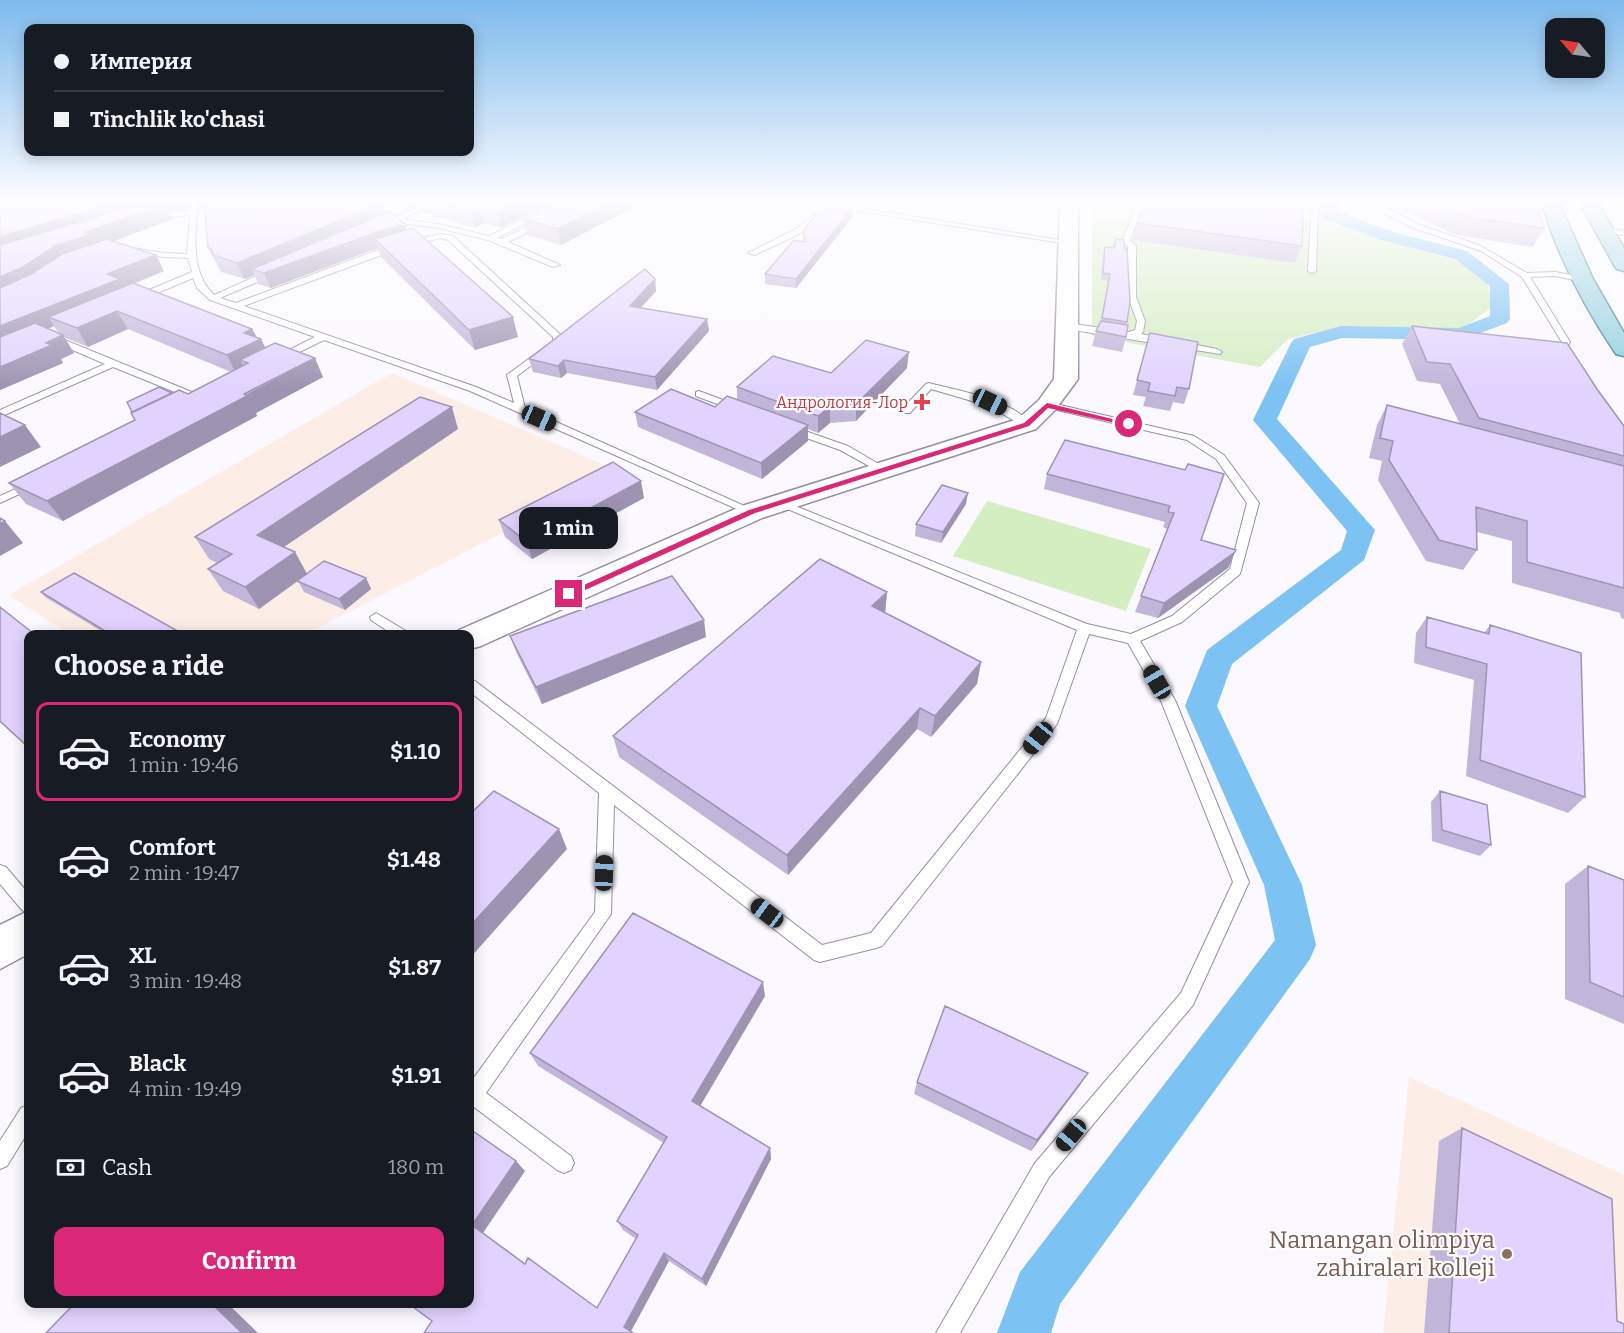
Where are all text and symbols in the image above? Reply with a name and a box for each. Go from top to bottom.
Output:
north arrow [1545,18,1605,78]
map controls [1545,18,1605,78]
text: Империя [90,48,192,75]
text: Tinchlik ko'chasi [90,106,265,133]
car [970,386,1010,418]
place label: Андрология-Лор [776,393,908,412]
marker: Андрология-Лор [913,393,931,411]
car [519,402,559,434]
route start [1115,410,1142,437]
callout: 1 min [520,507,618,549]
text: 1 min [543,516,594,540]
route end [555,580,582,607]
text: Choose a ride [54,650,224,682]
car [1140,662,1174,702]
car [1020,718,1056,758]
icon: car [57,725,111,779]
text: Economy [129,726,225,753]
text: $1.10 [390,738,441,765]
text: 1 min · 19:46 [129,753,239,777]
icon: car [57,833,111,887]
text: Comfort [129,834,216,861]
text: $1.48 [387,846,441,873]
car [594,855,614,891]
text: 2 min · 19:47 [129,861,239,885]
car [747,895,787,931]
icon: car [57,941,111,995]
text: XL [129,942,156,969]
text: $1.87 [388,954,441,981]
text: 3 min · 19:48 [129,969,242,993]
icon: car [57,1049,111,1103]
text: Black [129,1050,186,1077]
text: $1.91 [391,1062,441,1089]
text: 4 min · 19:49 [129,1077,242,1101]
car [1053,1115,1089,1155]
icon: cash [54,1151,87,1184]
text: Cash [102,1154,152,1181]
text: 180 m [388,1155,444,1179]
place label: Namangan olimpiya zahiralari kolleji [1269,1226,1495,1282]
button: Confirm [54,1227,444,1296]
marker: Namangan olimpiya zahiralari kolleji [1500,1247,1514,1261]

